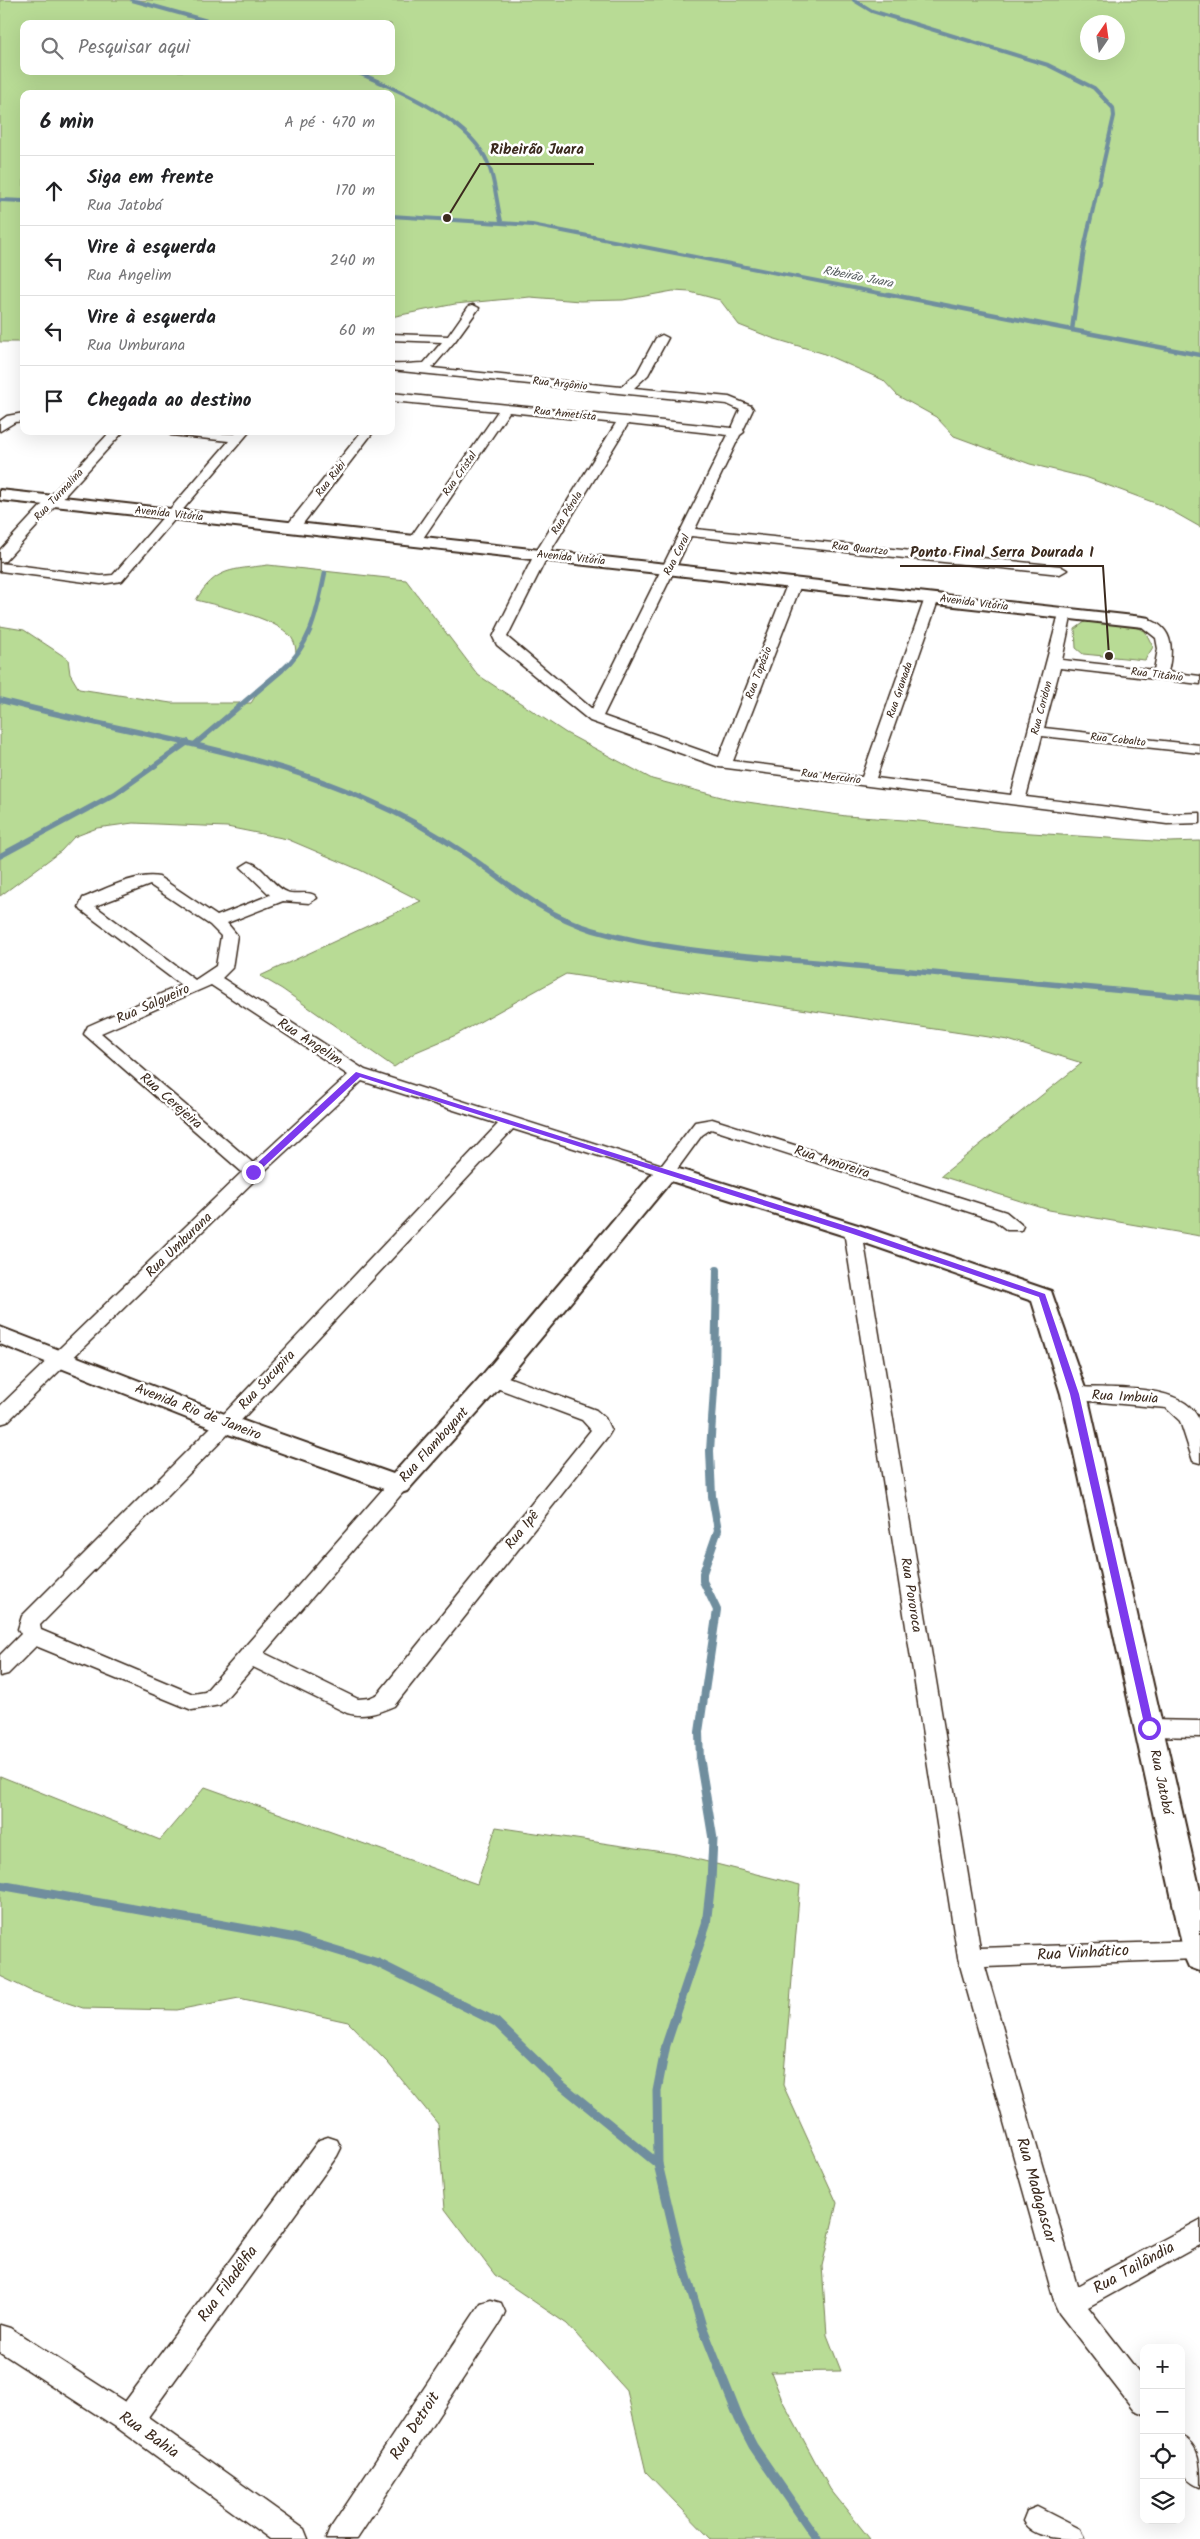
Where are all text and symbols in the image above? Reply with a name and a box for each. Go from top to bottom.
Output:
north arrow [1080,15,1125,60]
search box [20,20,395,75]
text: Pesquisar aqui [78,33,190,63]
icon: search [38,34,66,62]
text: 6 min [40,106,94,139]
text: A pé · 470 m [284,110,375,135]
callout: Ribeirão Juara [480,134,594,164]
text: Ribeirão Juara [490,138,584,162]
text: Siga em frente [87,163,214,193]
icon: ahead [40,177,68,205]
text: 170 m [335,178,375,203]
text: Rua Jatobá [87,193,162,218]
text: Vire à esquerda [87,233,216,263]
icon: left [40,247,68,275]
text: 240 m [330,248,375,273]
water label: Ribeirão Juara [821,261,896,293]
text: Rua Angelim [87,263,171,288]
text: Vire à esquerda [87,303,216,333]
icon: left [40,317,68,345]
text: 60 m [339,318,375,343]
text: Rua Umburana [87,333,185,358]
street label: Rua Argônio [532,372,588,396]
text: Chegada ao destino [87,386,252,416]
icon: arrive [40,387,68,415]
street label: Rua Ametista [533,402,597,426]
street label: Rua Cristal [438,448,482,500]
street label: Rua Rubi [311,457,351,501]
street label: Rua Turmalina [30,465,88,525]
street label: Rua Pérola [547,488,587,538]
street label: Avenida Vitória [134,501,204,527]
street label: Rua Coral [659,531,695,579]
callout: Ponto Final Serra Dourada I [900,536,1103,566]
street label: Rua Quartzo [831,537,889,561]
text: Ponto Final Serra Dourada I [910,541,1094,565]
street label: Avenida Vitória [536,545,606,571]
street label: Avenida Vitória [939,590,1009,616]
street label: Rua Topázio [741,644,777,702]
street label: Rua Granada [882,659,918,721]
street label: Rua Titânio [1130,663,1184,687]
street label: Rua Coridon [1026,679,1058,737]
street label: Rua Cobalto [1089,728,1147,752]
street label: Rua Mercúrio [800,764,862,790]
street label: Rua Salgueiro [113,978,193,1030]
street label: Rua Angelim [273,1013,347,1071]
street label: Rua Cerejeira [135,1067,207,1135]
street label: Rua Amoreira [791,1139,873,1185]
route end [242,1161,265,1184]
street label: Rua Umburana [140,1207,218,1283]
street label: Rua Sucupira [233,1345,301,1415]
street label: Avenida Rio de Janeiro [131,1378,265,1446]
street label: Rua Imbuia [1091,1384,1159,1410]
street label: Rua Flamboyant [394,1402,474,1488]
street label: Rua Ipê [500,1505,545,1554]
street label: Rua Pororoca [894,1556,928,1634]
route start [1138,1717,1161,1740]
street label: Rua Jatobá [1143,1747,1179,1818]
street label: Rua Vinhático [1036,1938,1130,1968]
street label: Rua Madagascar [1009,2134,1063,2247]
street label: Rua Tailândia [1089,2235,1179,2301]
street label: Rua Filadélfia [192,2240,264,2328]
map controls [1140,2344,1185,2524]
button: + [1140,2344,1185,2389]
street label: Rua Detroit [383,2386,447,2465]
button: − [1140,2389,1185,2434]
street label: Rua Bahia [114,2405,184,2465]
button: locate [1140,2434,1185,2479]
button: layers [1140,2479,1185,2524]

